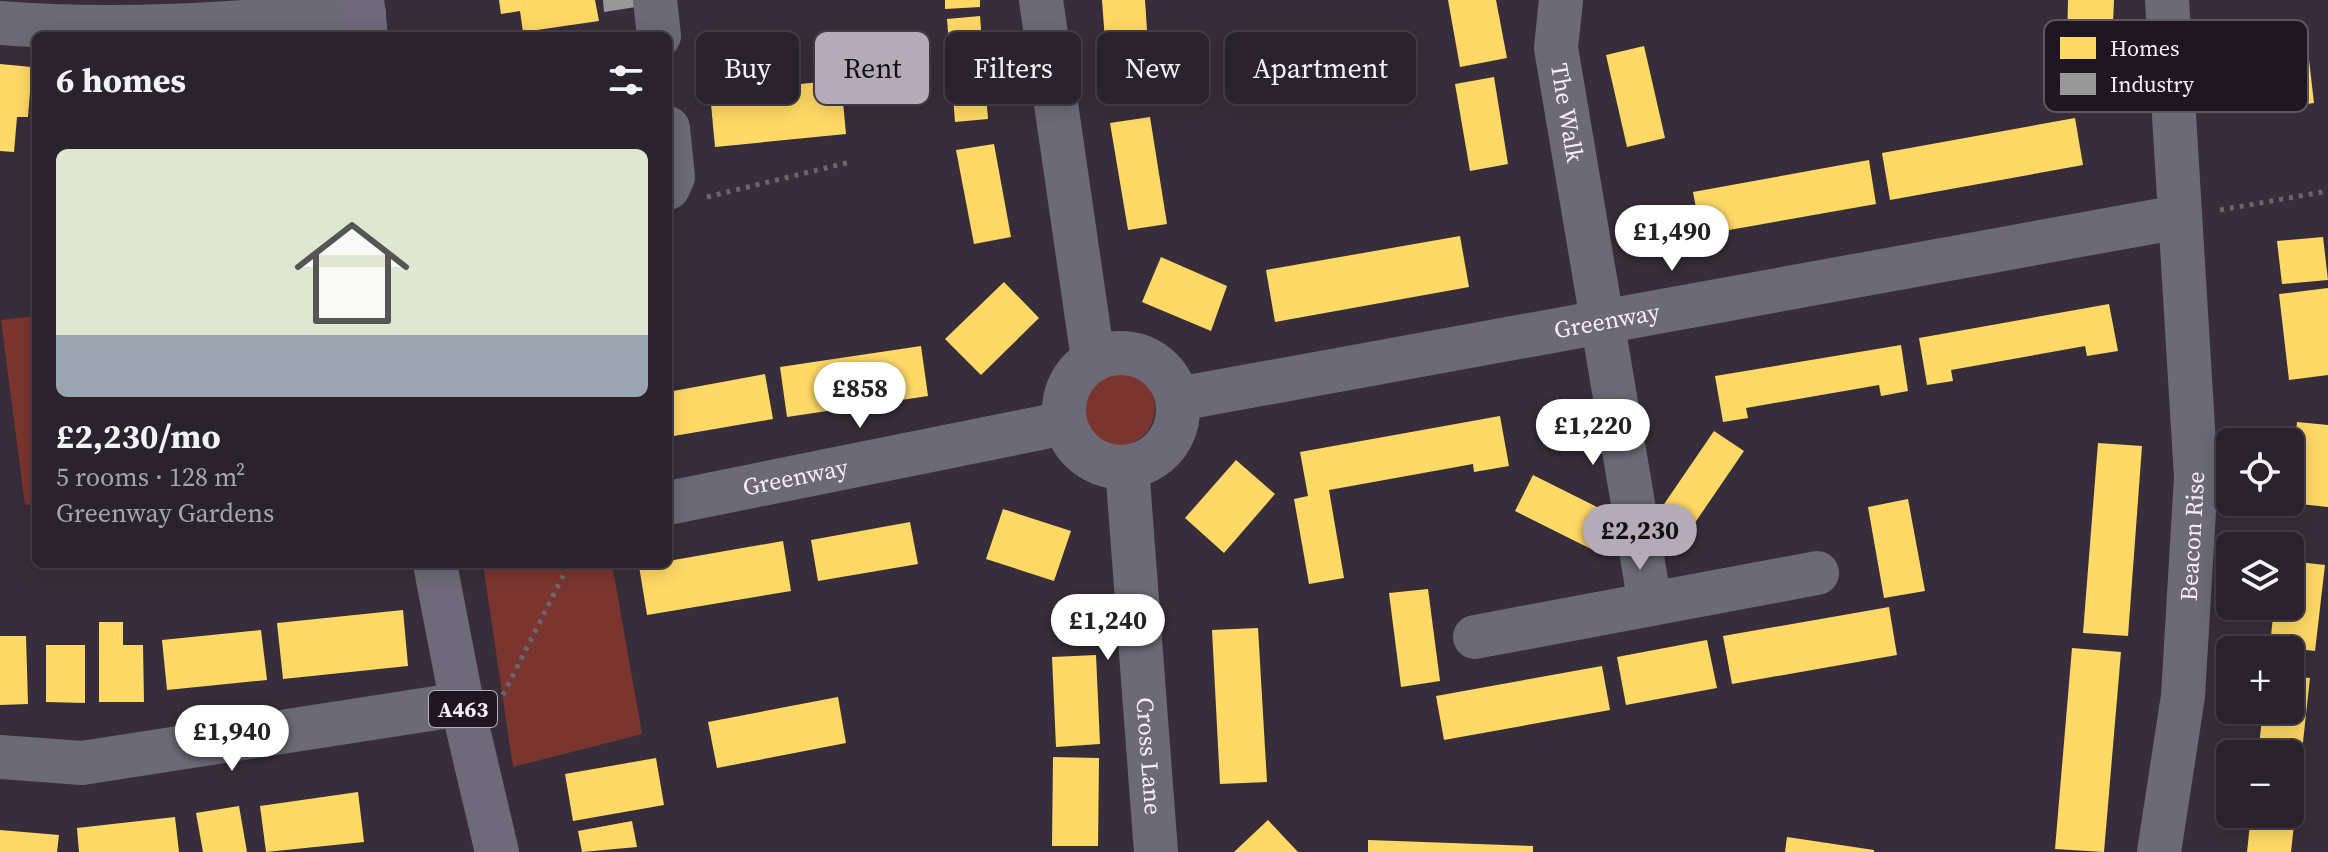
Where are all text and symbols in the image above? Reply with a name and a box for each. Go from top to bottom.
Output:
legend [2044,20,2308,112]
chip: Buy [696,32,799,104]
chip: Rent [815,32,929,104]
chip: Filters [945,32,1081,104]
chip: New [1097,32,1209,104]
chip: Apartment [1225,32,1416,104]
text: Homes [2110,33,2180,63]
text: 6 homes [56,57,186,103]
icon: filters [604,58,648,102]
street label: The Walk [1543,61,1592,166]
text: Industry [2110,69,2195,99]
icon: home [280,201,424,345]
pin: £1,490 [1607,205,1737,273]
text: £1,490 [1633,213,1711,249]
street label: Greenway [1551,295,1663,346]
pin: £858 [813,362,907,430]
text: £858 [832,370,888,406]
pin: £1,220 [1528,399,1658,467]
text: £1,220 [1554,407,1632,443]
text: £2,230/mo [56,413,221,459]
map controls [2216,428,2304,828]
button: locate [2216,428,2304,516]
street label: Greenway [740,450,852,504]
text: 5 rooms · 128 m² [56,459,245,495]
street label: Beacon Rise [2172,470,2212,602]
text: Greenway Gardens [56,495,274,531]
pin: £2,230 [1575,504,1705,572]
text: £2,230 [1601,512,1679,548]
button: layers [2216,532,2304,620]
pin: £1,240 [1043,594,1173,662]
text: £1,240 [1069,602,1147,638]
button: + [2216,636,2304,724]
road number: A463 [429,691,497,727]
street label: Cross Lane [1128,696,1170,816]
pin: £1,940 [167,705,297,773]
text: £1,940 [193,713,271,749]
button: − [2216,740,2304,828]

